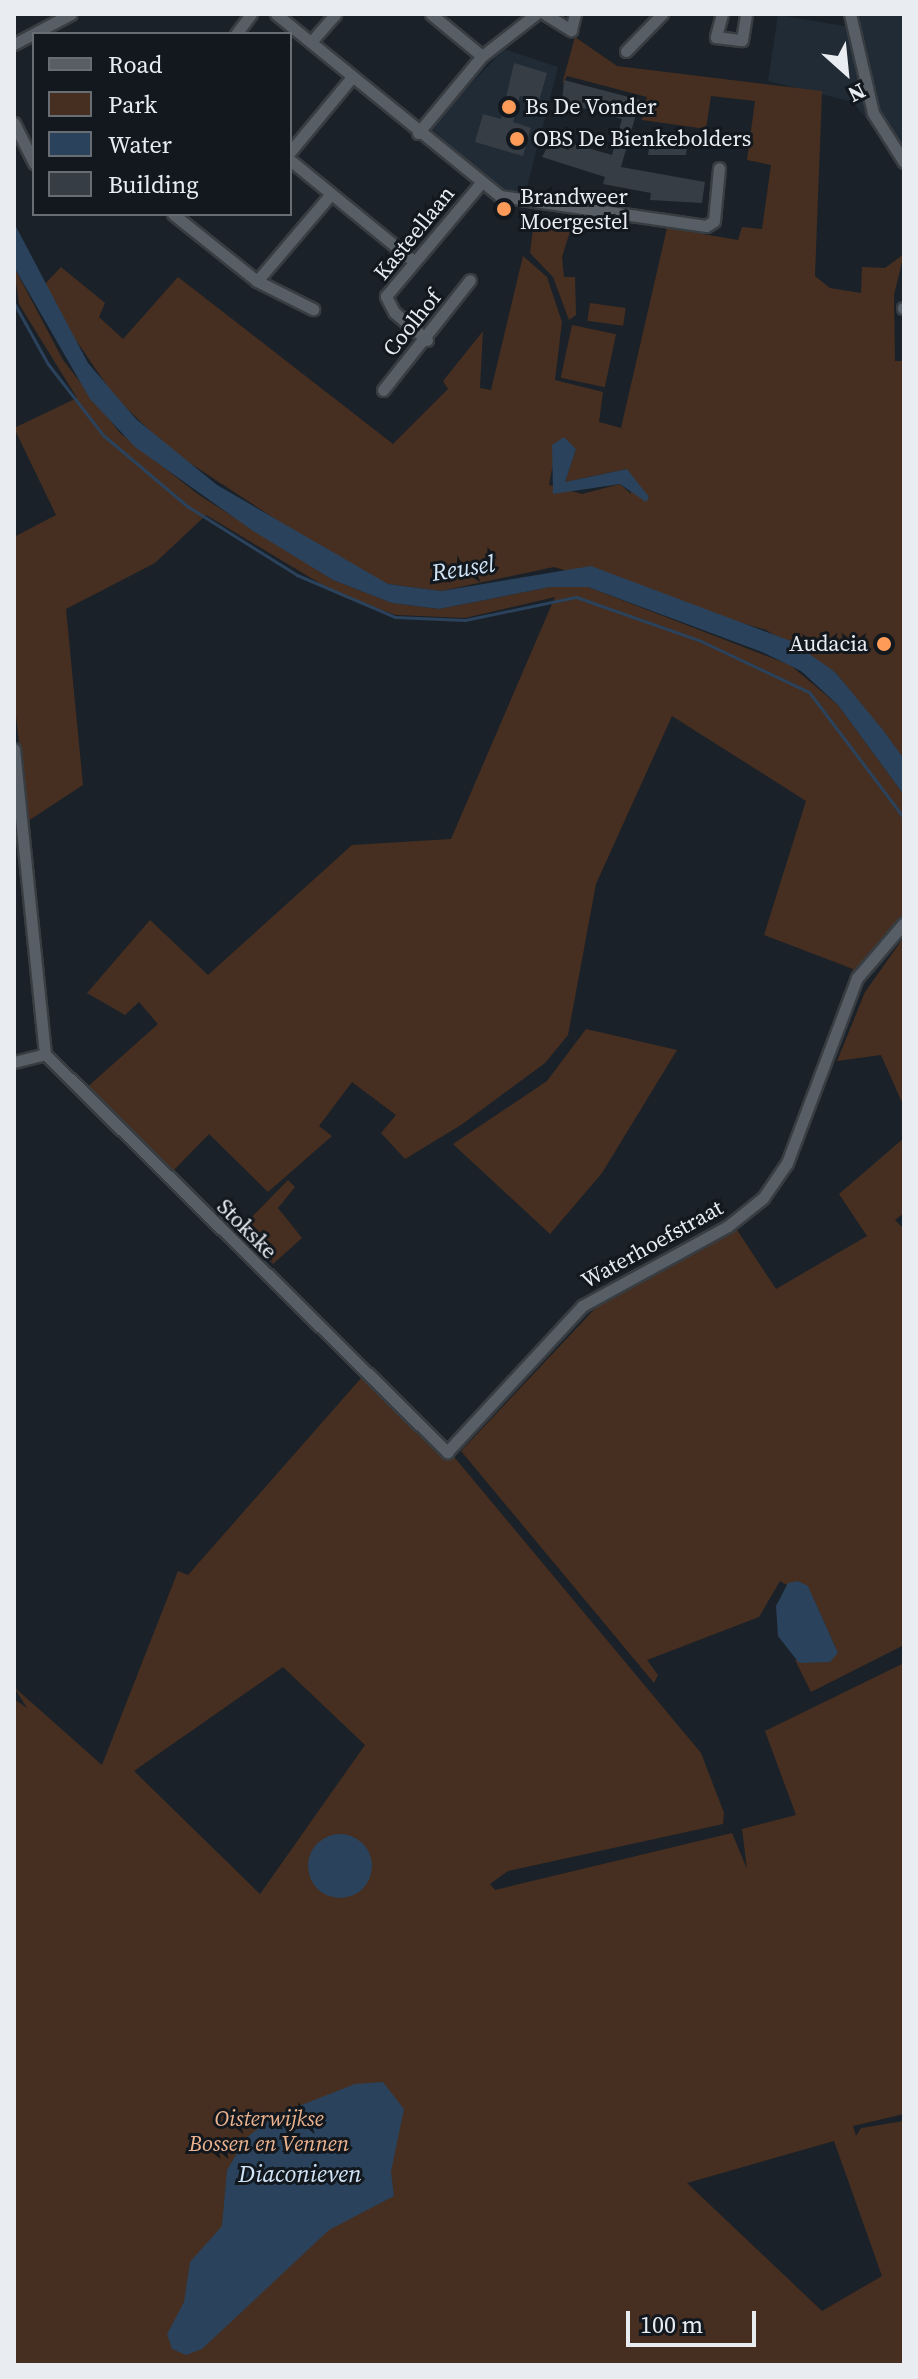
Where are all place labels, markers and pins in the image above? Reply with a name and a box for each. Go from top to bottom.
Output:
place label: Bs De Vonder [525,94,657,120]
marker: Bs De Vonder [500,98,518,116]
place label: OBS De Bienkebolders [533,126,751,152]
marker: OBS De Bienkebolders [508,130,526,148]
place label: Brandweer Moergestel [520,183,628,234]
marker: Brandweer Moergestel [495,200,513,218]
place label: Audacia [789,631,868,657]
marker: Audacia [875,635,893,653]

